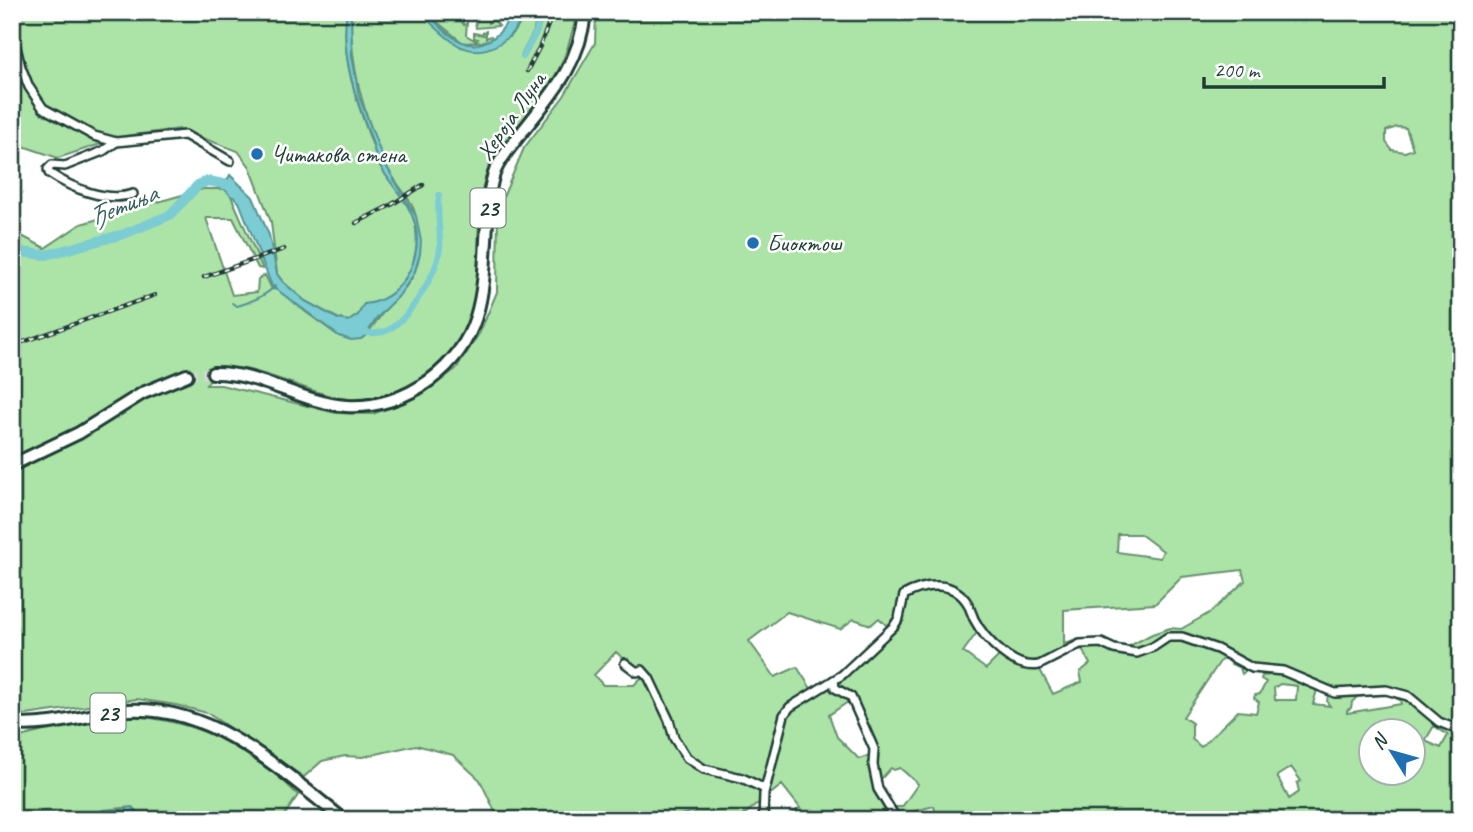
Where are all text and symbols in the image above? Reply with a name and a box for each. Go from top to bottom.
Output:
scale bar [1204,46,1384,90]
text: 200 m [1214,57,1261,83]
street label: Хероја Луна [470,64,554,166]
place label: Читакова стена [271,139,408,169]
marker: Читакова стена [249,146,265,162]
water label: Ђетиња [82,176,164,234]
road number: 23 [470,188,505,228]
place label: Биоктош [767,228,843,258]
marker: Биоктош [745,235,761,251]
road number: 23 [90,694,126,733]
north arrow [1358,716,1428,786]
text: N [1366,728,1394,754]

